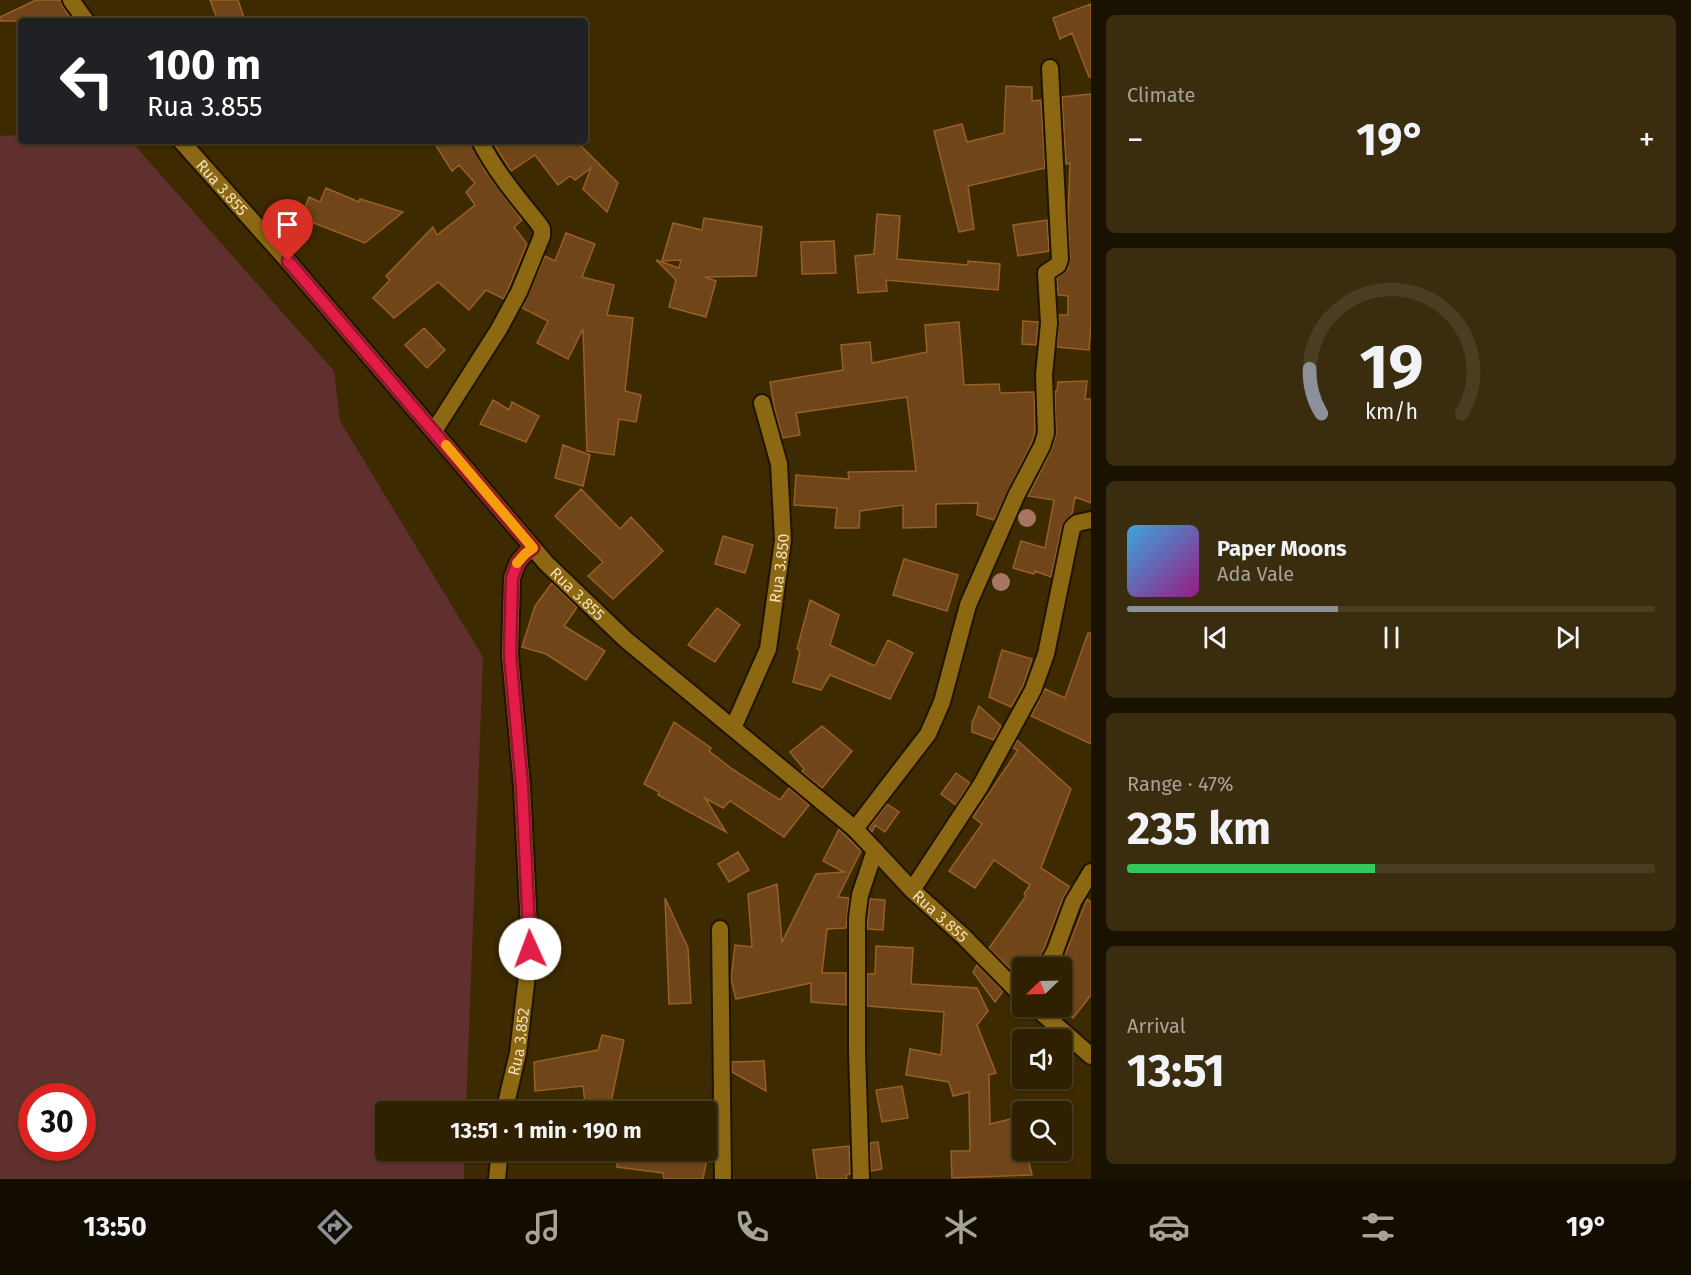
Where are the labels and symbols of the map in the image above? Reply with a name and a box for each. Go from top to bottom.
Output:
street label: Rua 3.855 [192,155,252,219]
pin [262,199,313,261]
street label: Rua 3.850 [765,533,793,604]
street label: Rua 3.855 [546,563,609,624]
street label: Rua 3.855 [909,886,972,946]
position arrow [498,917,562,981]
north arrow [1012,957,1072,1017]
street label: Rua 3.852 [503,1007,533,1077]
speed limit sign: 30 [18,1083,96,1161]

